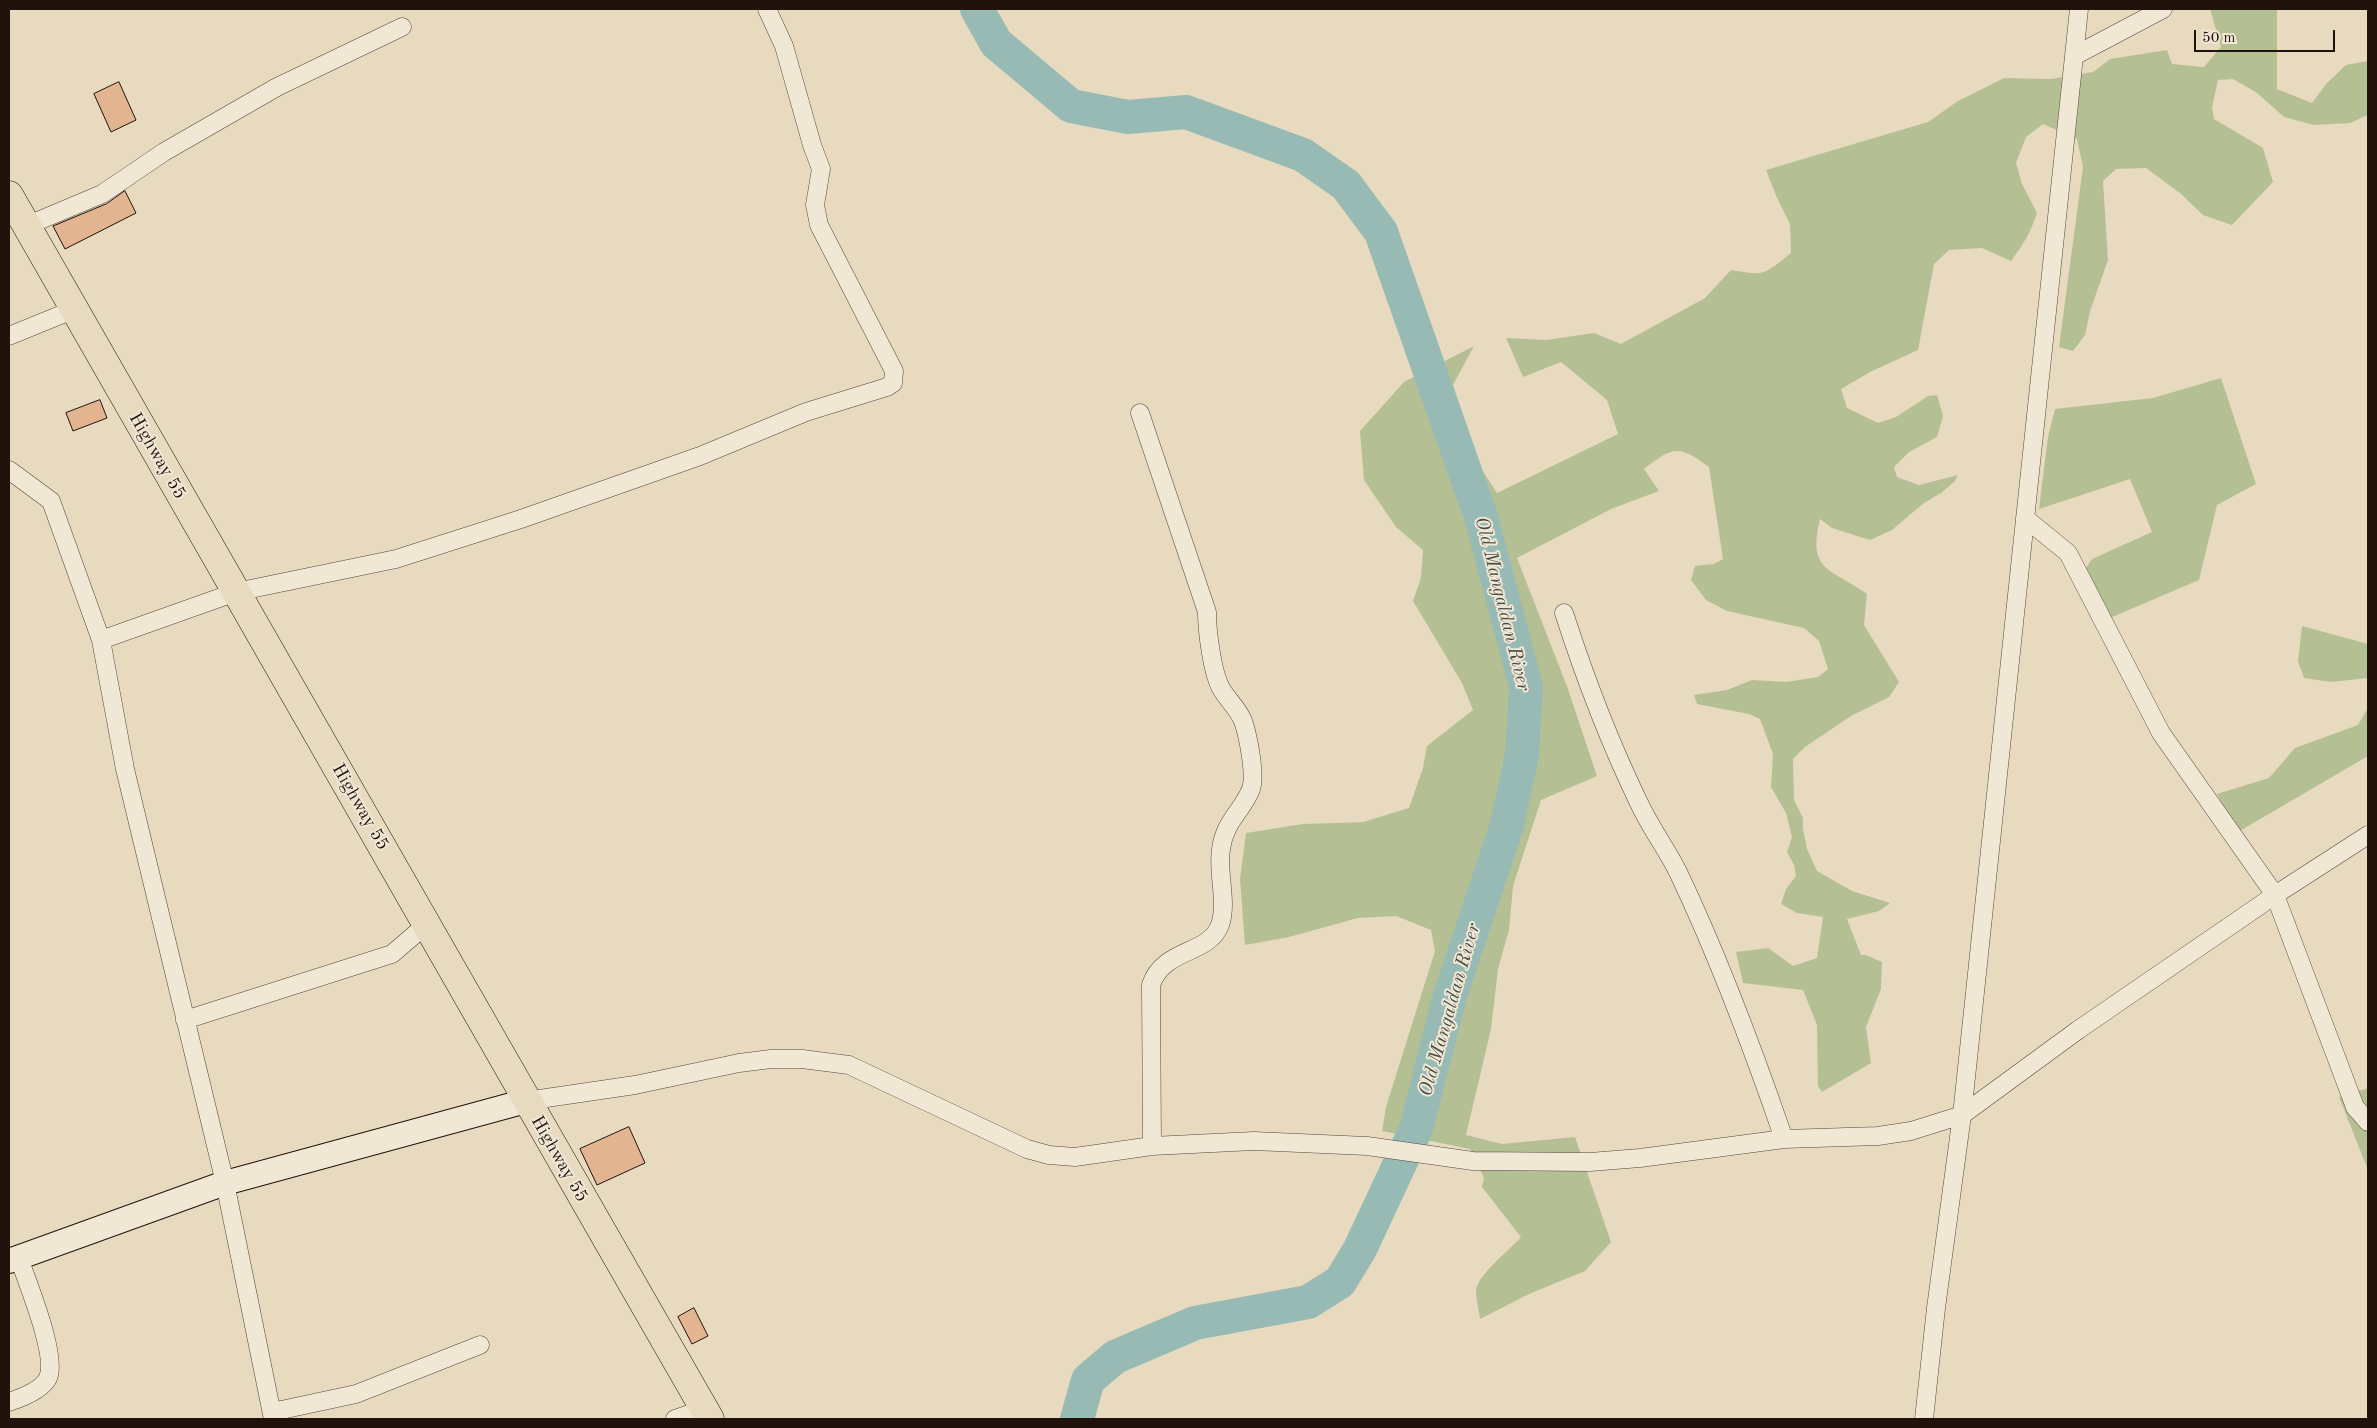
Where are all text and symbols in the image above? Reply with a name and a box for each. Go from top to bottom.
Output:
scale bar [2197,20,2338,52]
text: 50 m [2202,31,2236,46]
street label: Highway 55 [124,409,190,503]
water label: Old Mangaldan River [1469,515,1535,693]
street label: Highway 55 [327,760,393,854]
water label: Old Mangaldan River [1414,921,1486,1099]
street label: Highway 55 [526,1112,592,1206]

